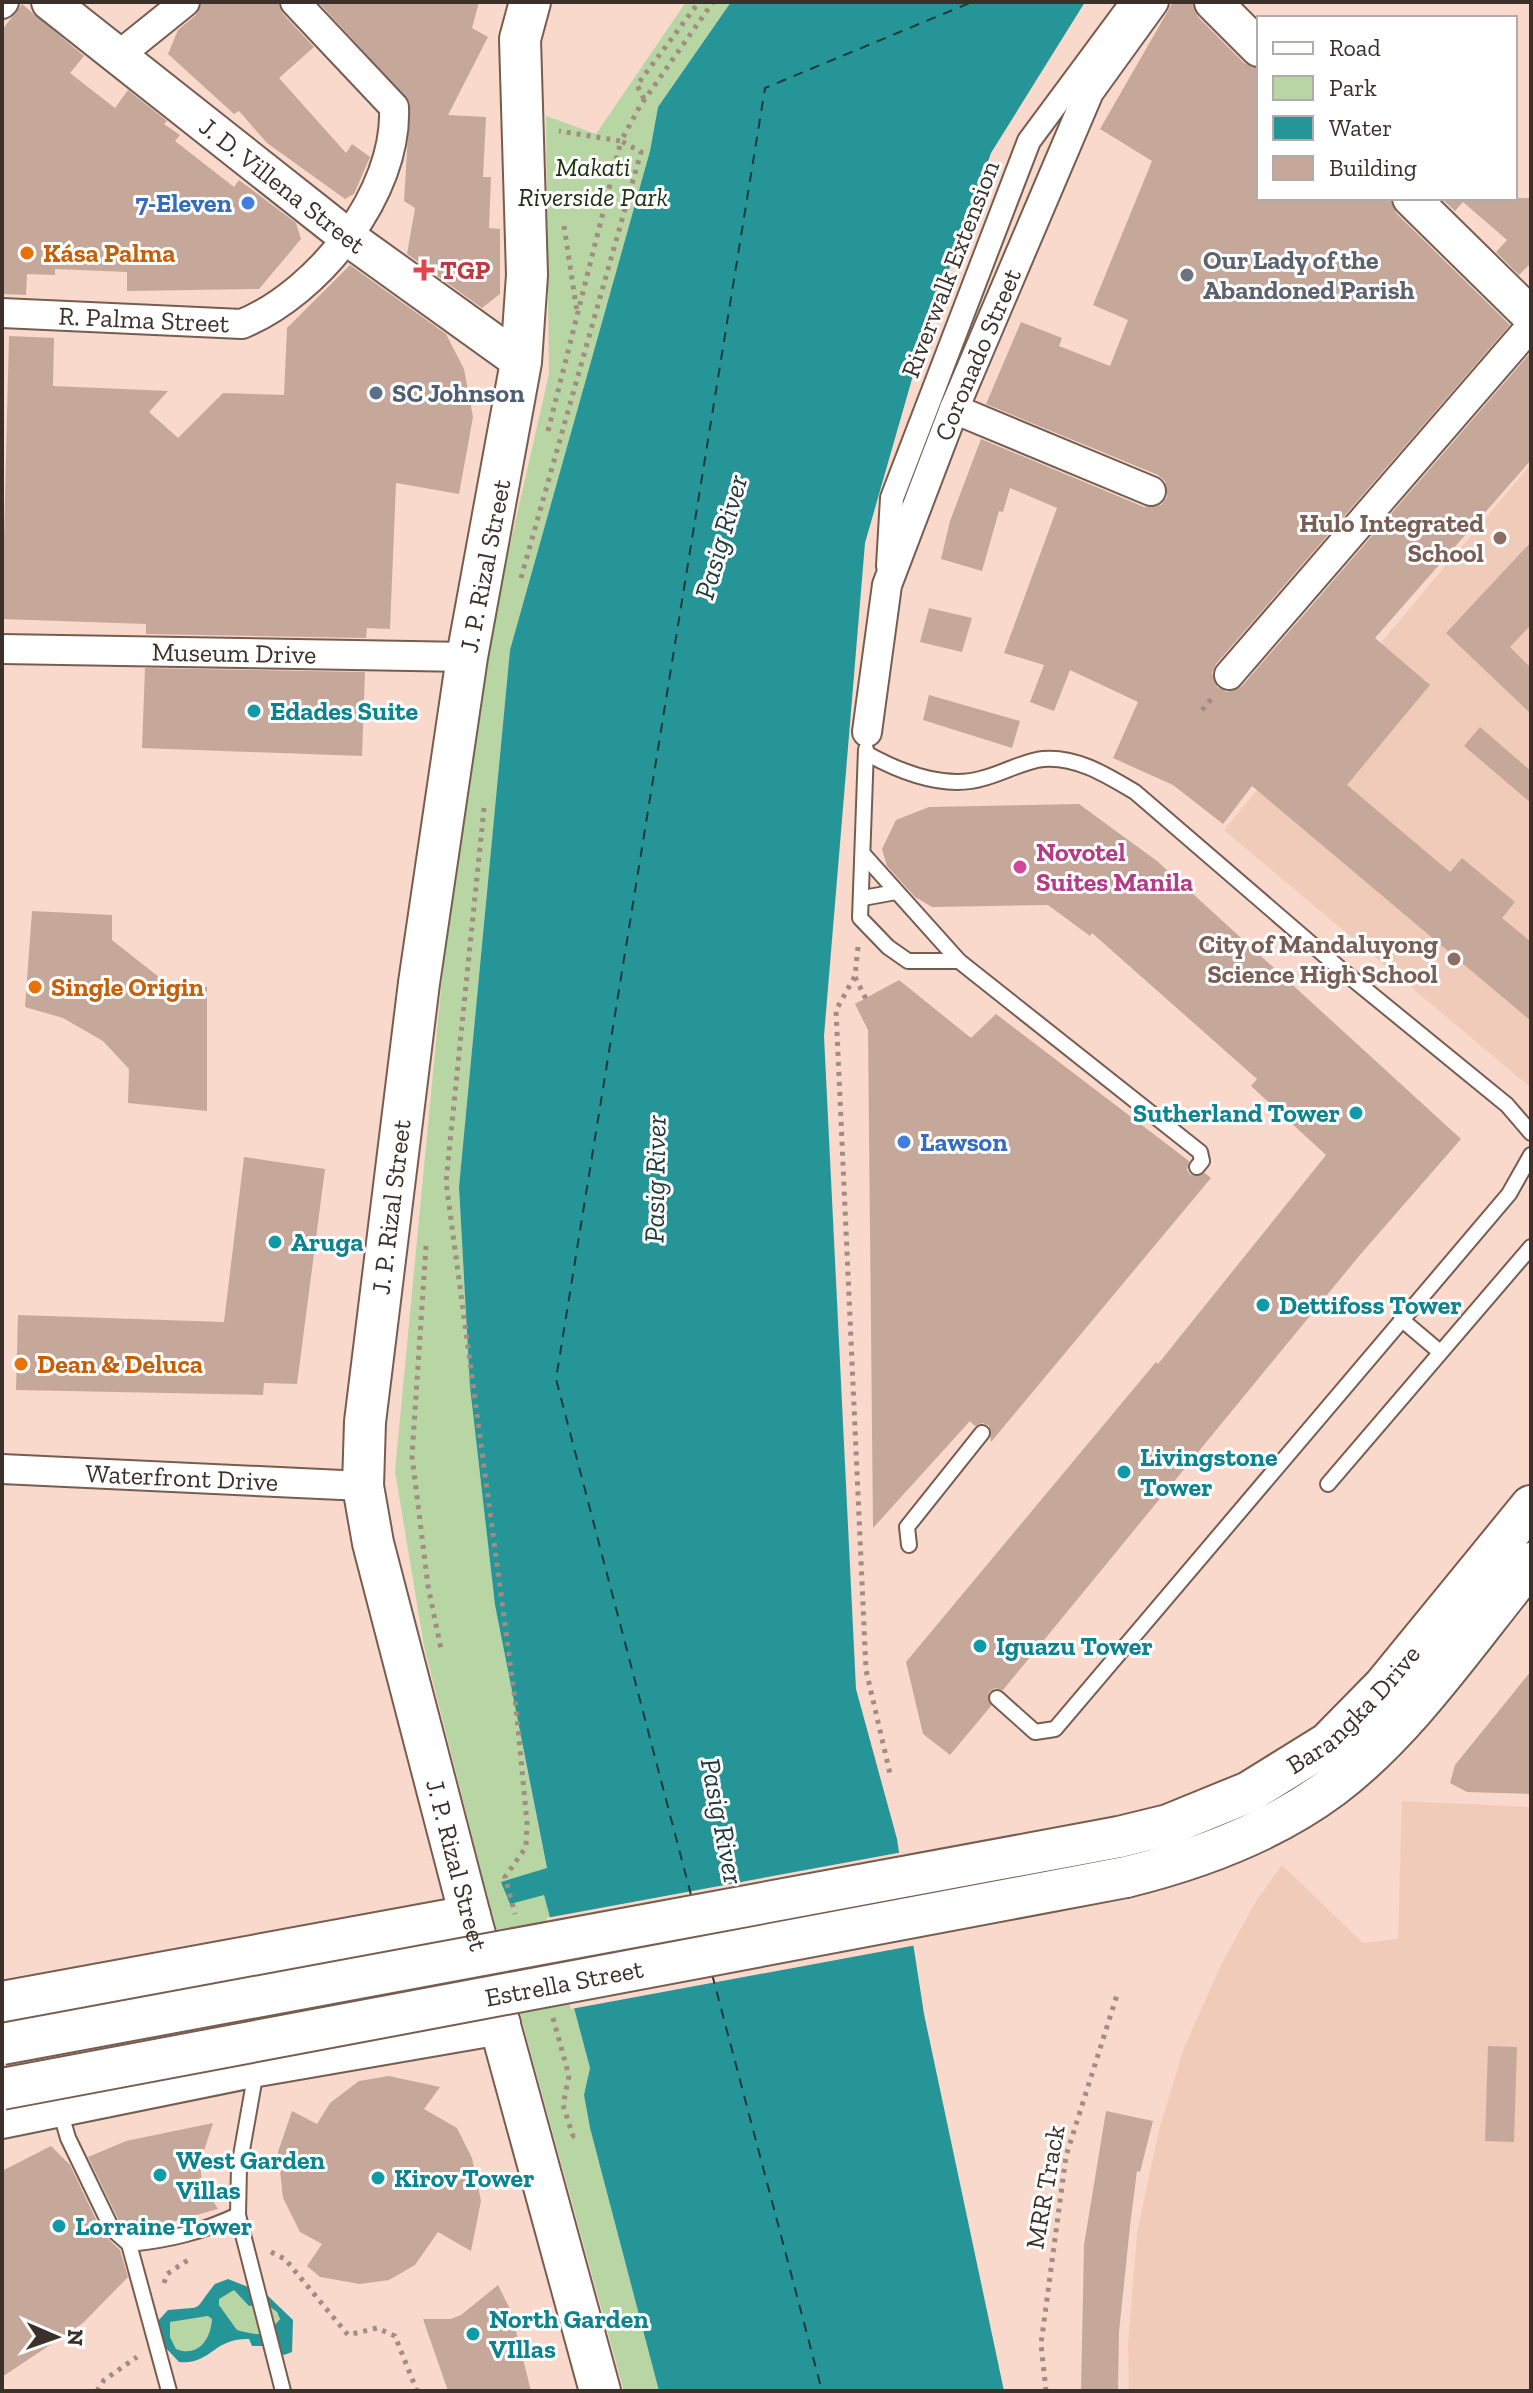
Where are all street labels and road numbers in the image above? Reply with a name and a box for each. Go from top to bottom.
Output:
street label: J. D. Villena Street [193,110,372,261]
street label: Riverwalk Extension [894,156,1006,382]
street label: Coronado Street [927,263,1028,445]
street label: R. Palma Street [58,300,230,339]
street label: J. P. Rizal Street [452,476,518,655]
street label: Museum Drive [151,636,317,670]
street label: J. P. Rizal Street [364,1117,418,1296]
street label: Waterfront Drive [85,1457,279,1498]
street label: Barangka Drive [1281,1638,1427,1781]
street label: J. P. Rizal Street [419,1776,495,1955]
street label: Estrella Street [482,1952,646,2014]
street label: MRR Track [1018,2122,1072,2251]

